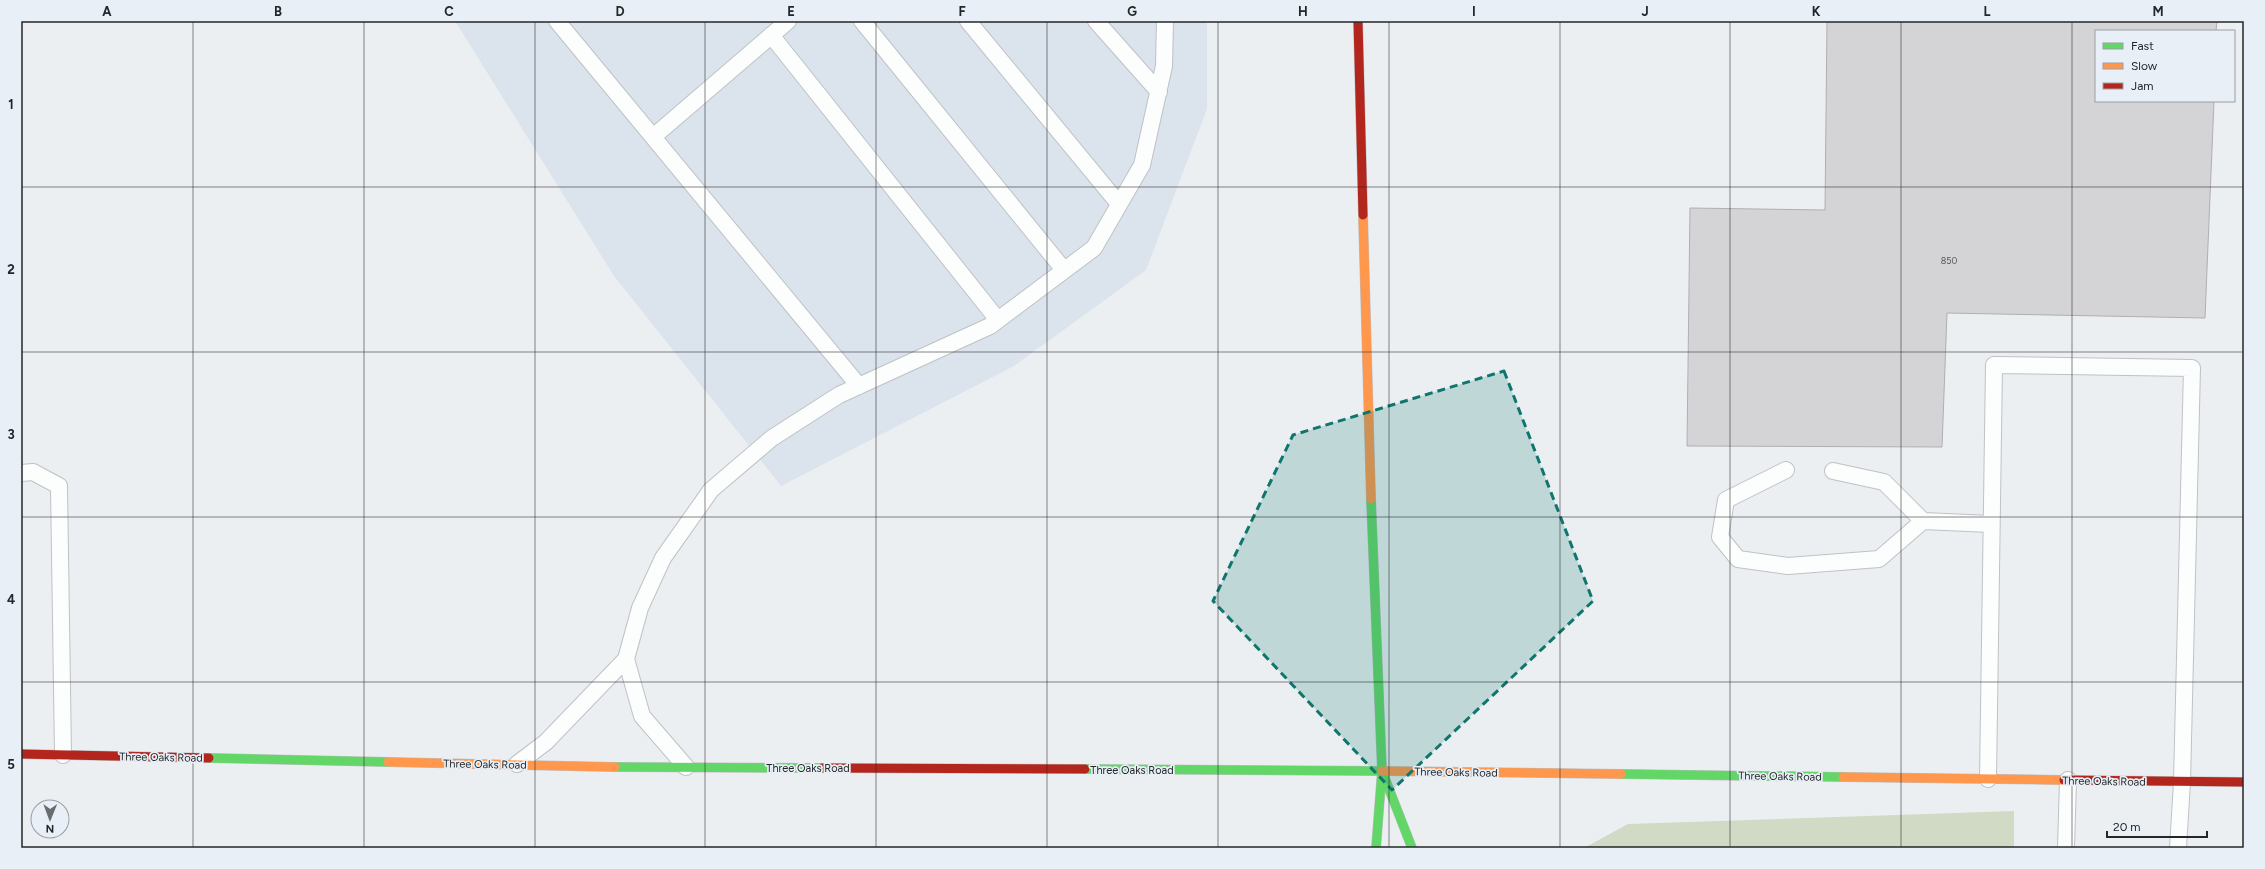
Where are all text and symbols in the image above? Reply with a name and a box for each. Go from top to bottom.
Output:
text: A [102,4,112,19]
text: B [274,4,282,19]
text: C [444,4,454,19]
text: D [615,4,625,19]
text: E [787,4,795,19]
text: F [958,4,966,19]
text: G [1127,4,1137,19]
text: H [1298,4,1308,19]
text: I [1472,4,1476,19]
text: J [1641,4,1649,19]
text: K [1812,4,1821,19]
text: L [1984,4,1991,19]
text: M [2152,4,2164,19]
legend [2095,30,2235,102]
text: Fast [2131,39,2154,53]
text: Slow [2131,59,2158,73]
text: Jam [2131,79,2154,93]
text: 1 [8,97,14,112]
house number: 850 [1941,255,1957,266]
text: 2 [7,262,15,277]
text: 3 [7,427,15,442]
text: 4 [7,592,15,607]
street label: Three Oaks Road [119,750,203,765]
text: 5 [7,757,15,772]
street label: Three Oaks Road [443,757,527,772]
street label: Three Oaks Road [766,762,850,775]
street label: Three Oaks Road [1090,764,1174,777]
street label: Three Oaks Road [1414,765,1498,780]
street label: Three Oaks Road [1738,769,1822,784]
street label: Three Oaks Road [2062,774,2146,789]
north arrow [30,799,70,839]
scale bar [2107,813,2207,839]
text: 20 m [2113,820,2141,834]
text: N [45,822,54,835]

